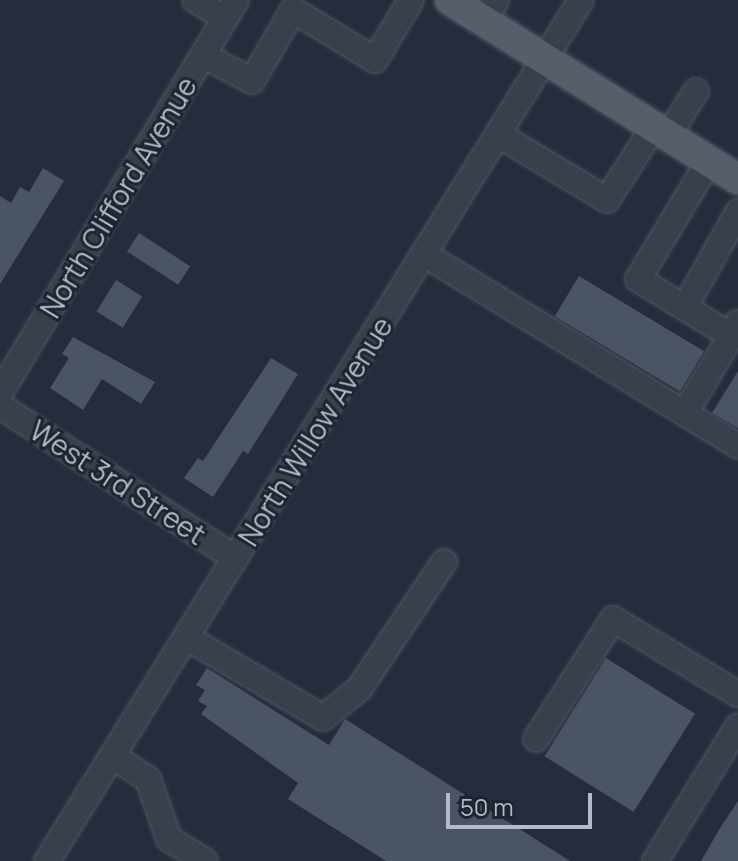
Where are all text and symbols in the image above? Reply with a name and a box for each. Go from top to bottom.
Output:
street label: North Clifford Avenue [33,71,203,323]
street label: North Willow Avenue [231,310,399,552]
street label: West 3rd Street [24,413,212,551]
scale bar [450,777,596,827]
text: 50 m [460,790,514,823]

